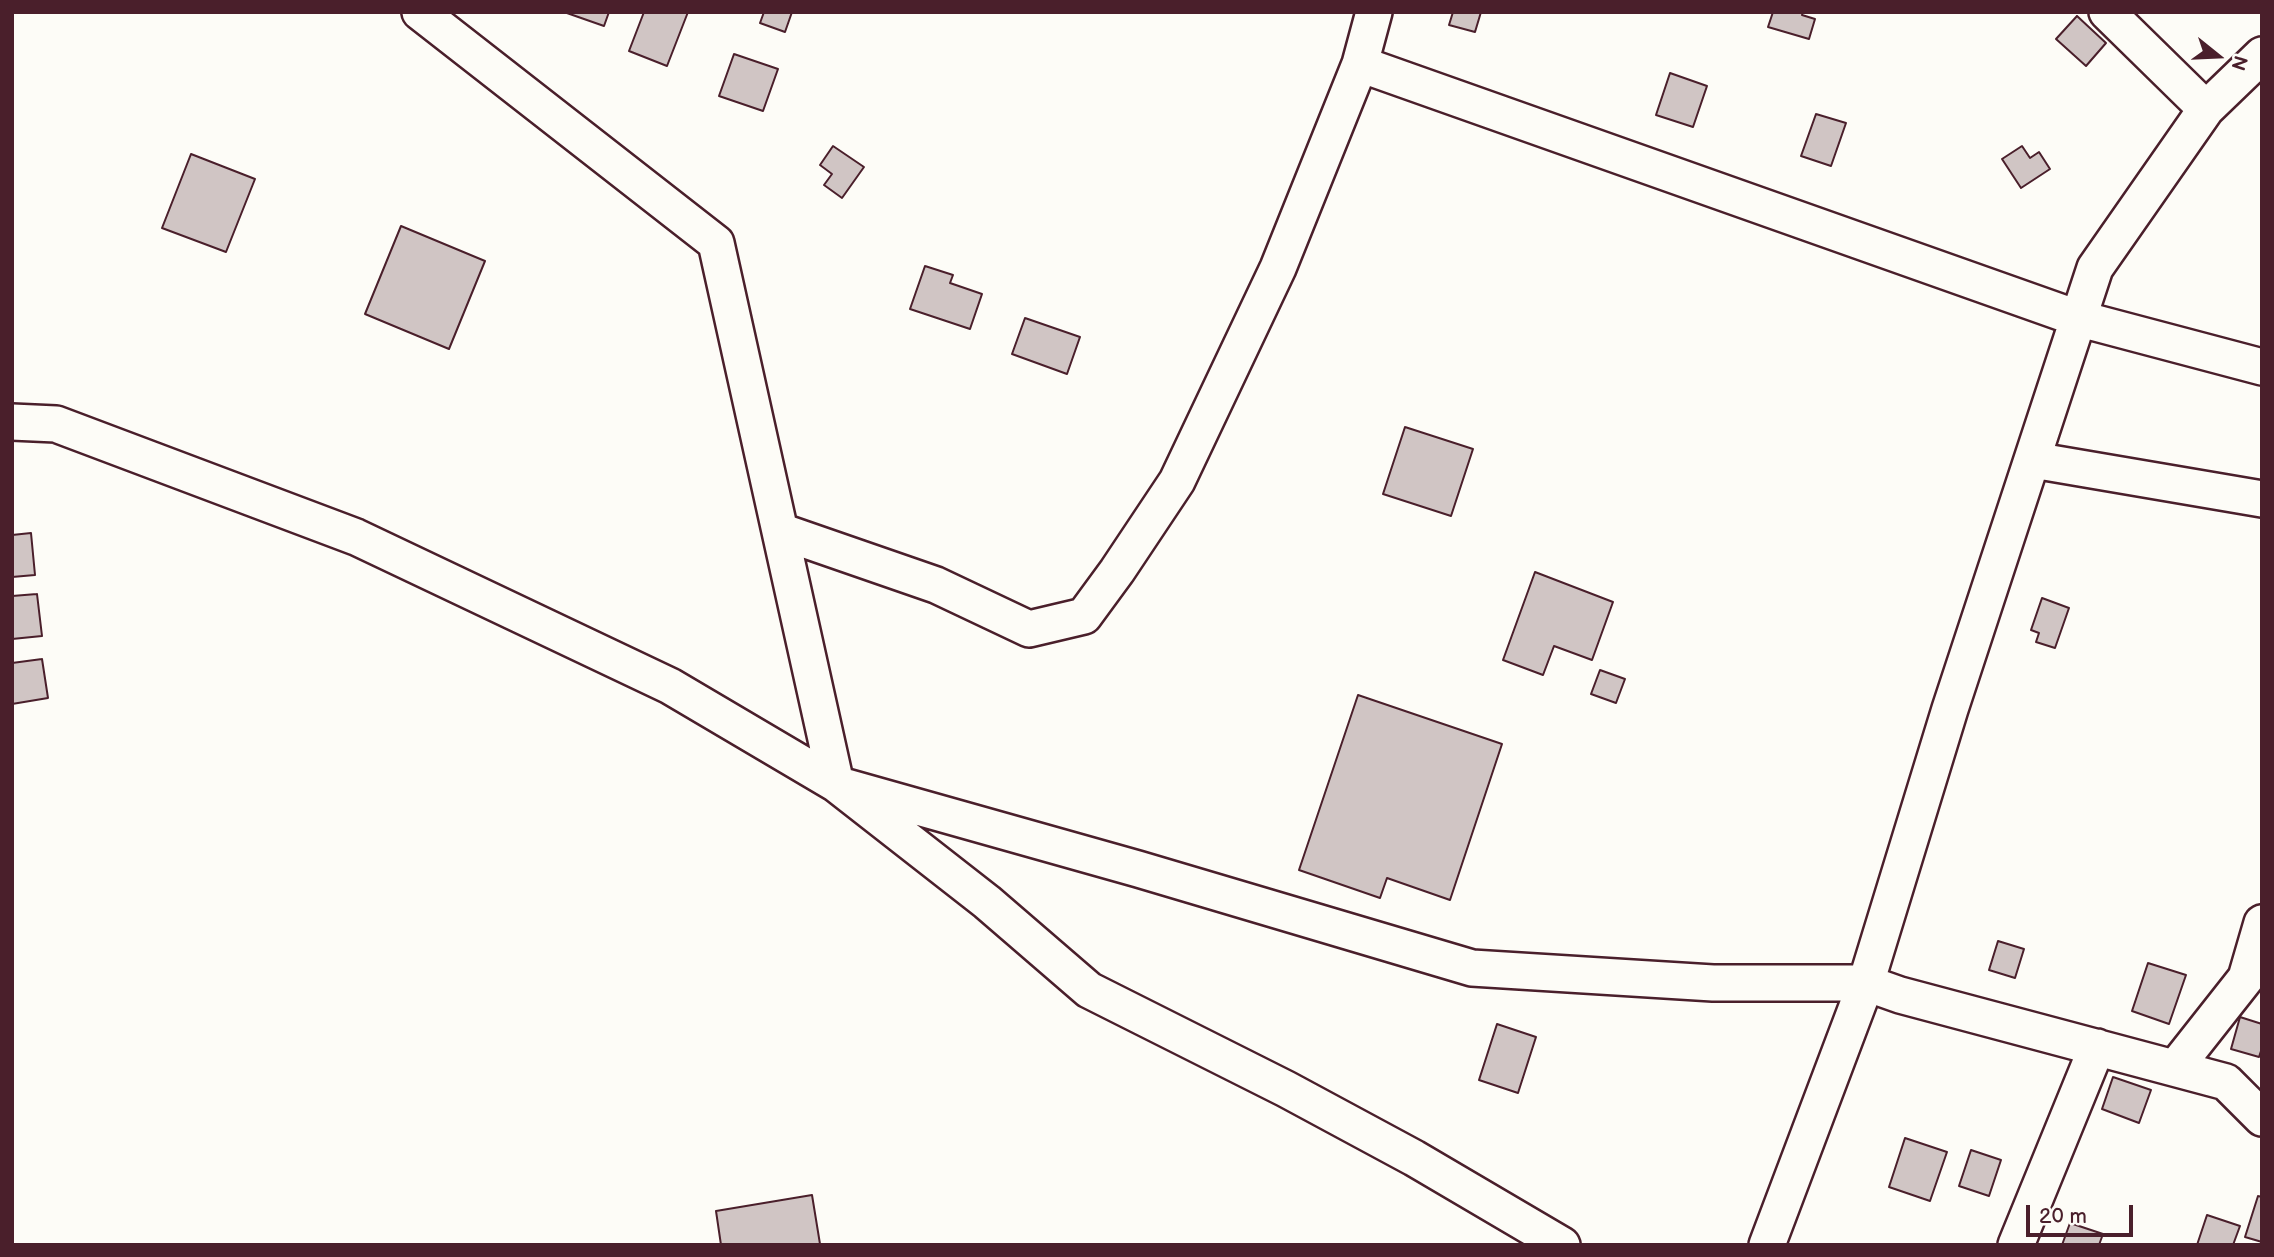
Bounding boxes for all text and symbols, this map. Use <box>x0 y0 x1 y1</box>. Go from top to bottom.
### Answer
north arrow <box>2183 21 2253 91</box>
text: N <box>2225 52 2252 73</box>
scale bar <box>2029 1190 2136 1234</box>
text: 20 m <box>2039 1204 2087 1229</box>

